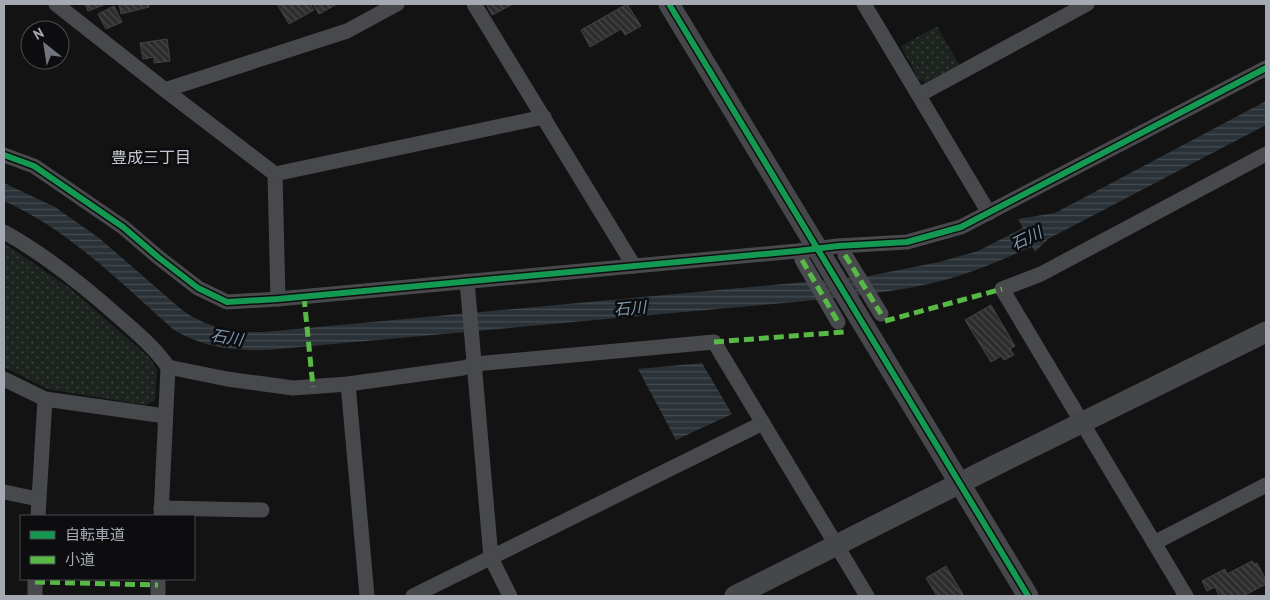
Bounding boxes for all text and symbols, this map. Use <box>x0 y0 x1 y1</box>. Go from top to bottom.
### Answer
north arrow <box>20 20 70 70</box>
text: N <box>30 24 47 44</box>
district label: 豊成三丁目 <box>111 147 191 167</box>
water label: 石川 <box>1007 221 1047 254</box>
water label: 石川 <box>613 296 649 319</box>
water label: 石川 <box>210 325 246 350</box>
legend <box>20 515 195 580</box>
text: 自転車道 <box>65 525 125 544</box>
text: 小道 <box>65 550 95 569</box>

